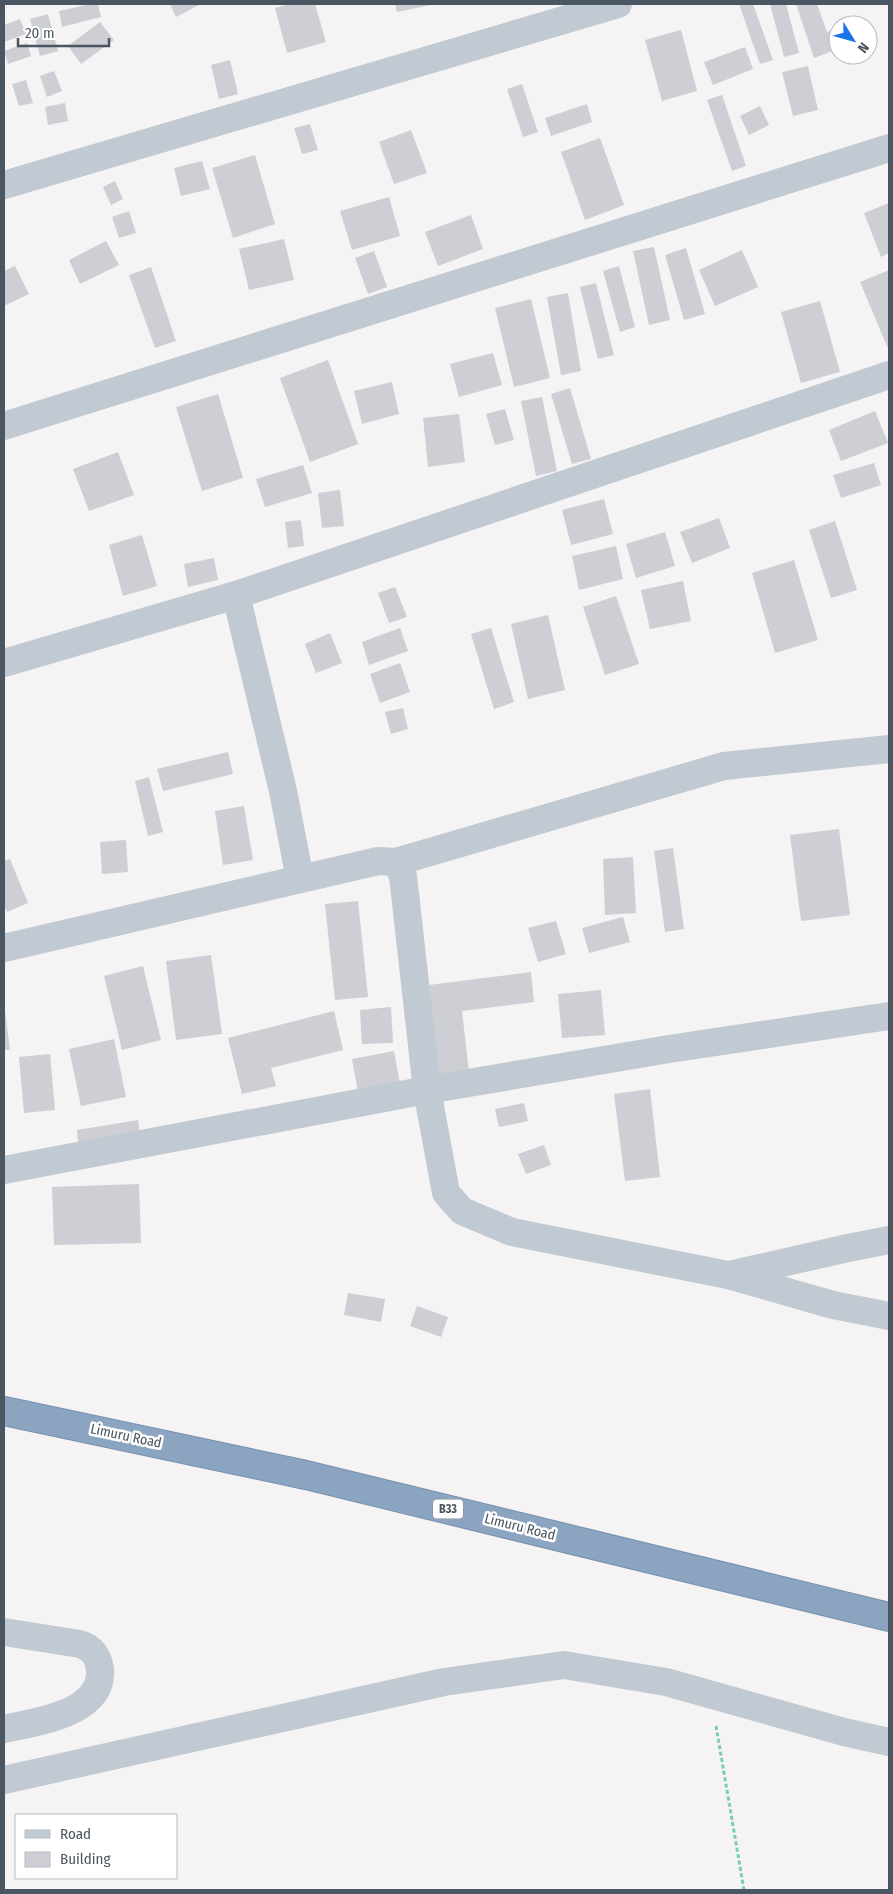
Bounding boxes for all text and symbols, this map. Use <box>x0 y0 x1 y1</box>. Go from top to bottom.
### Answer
scale bar <box>18 15 109 47</box>
north arrow <box>828 15 878 65</box>
text: 20 m <box>25 24 55 42</box>
text: N <box>854 39 872 56</box>
street label: Limuru Road <box>89 1420 163 1452</box>
road number: B33 <box>433 1500 463 1518</box>
street label: Limuru Road <box>483 1510 557 1544</box>
legend <box>15 1814 178 1879</box>
text: Road <box>60 1825 91 1843</box>
text: Building <box>60 1850 111 1868</box>

